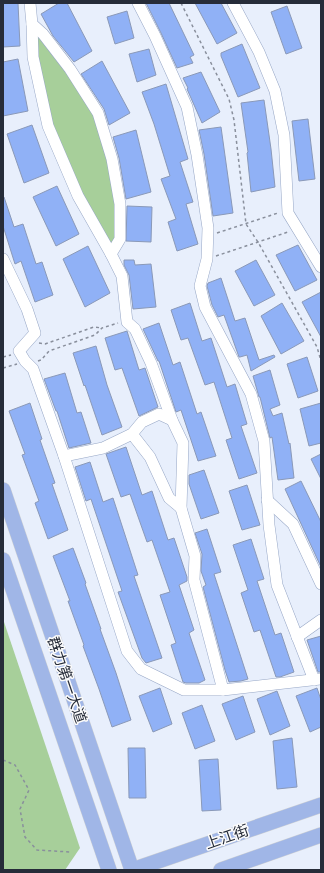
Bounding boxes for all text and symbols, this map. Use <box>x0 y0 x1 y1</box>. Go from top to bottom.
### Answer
street label: 群力第一大道 <box>44 634 91 725</box>
street label: 上江街 <box>202 820 251 853</box>

